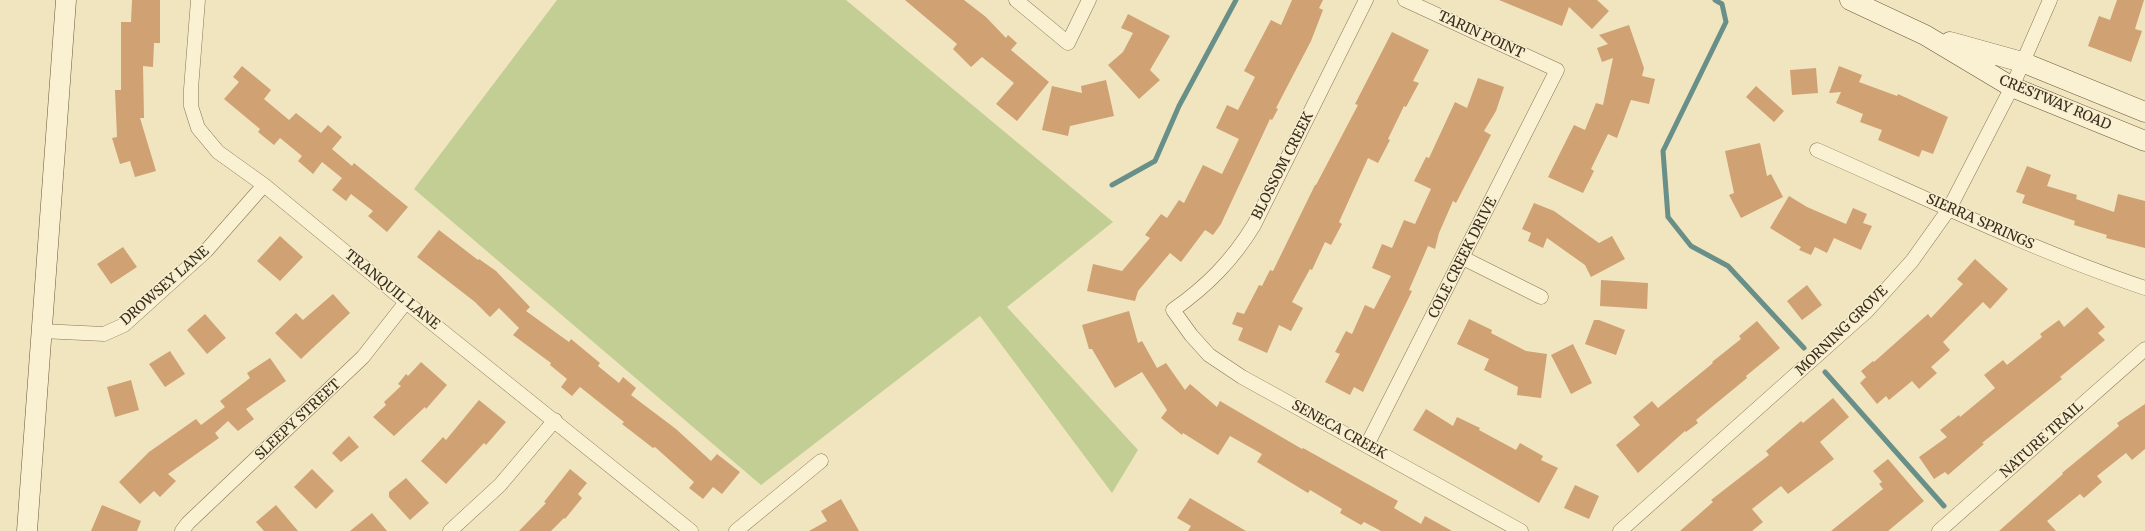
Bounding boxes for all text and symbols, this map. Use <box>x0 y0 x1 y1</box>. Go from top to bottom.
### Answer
street label: TARIN POINT <box>1435 8 1527 62</box>
street label: CRESTWAY ROAD <box>1996 72 2114 134</box>
street label: BLOSSOM CREEK <box>1249 110 1317 222</box>
street label: SIERRA SPRINGS <box>1923 191 2037 253</box>
street label: COLE CREEK DRIVE <box>1425 195 1501 321</box>
street label: DROWSEY LANE <box>117 243 213 329</box>
street label: TRANQUIL LANE <box>341 247 443 333</box>
street label: MORNING GROVE <box>1792 283 1892 379</box>
street label: SLEEPY STREET <box>252 376 344 464</box>
street label: SENECA CREEK <box>1289 397 1389 463</box>
street label: NATURE TRAIL <box>1997 398 2087 482</box>

